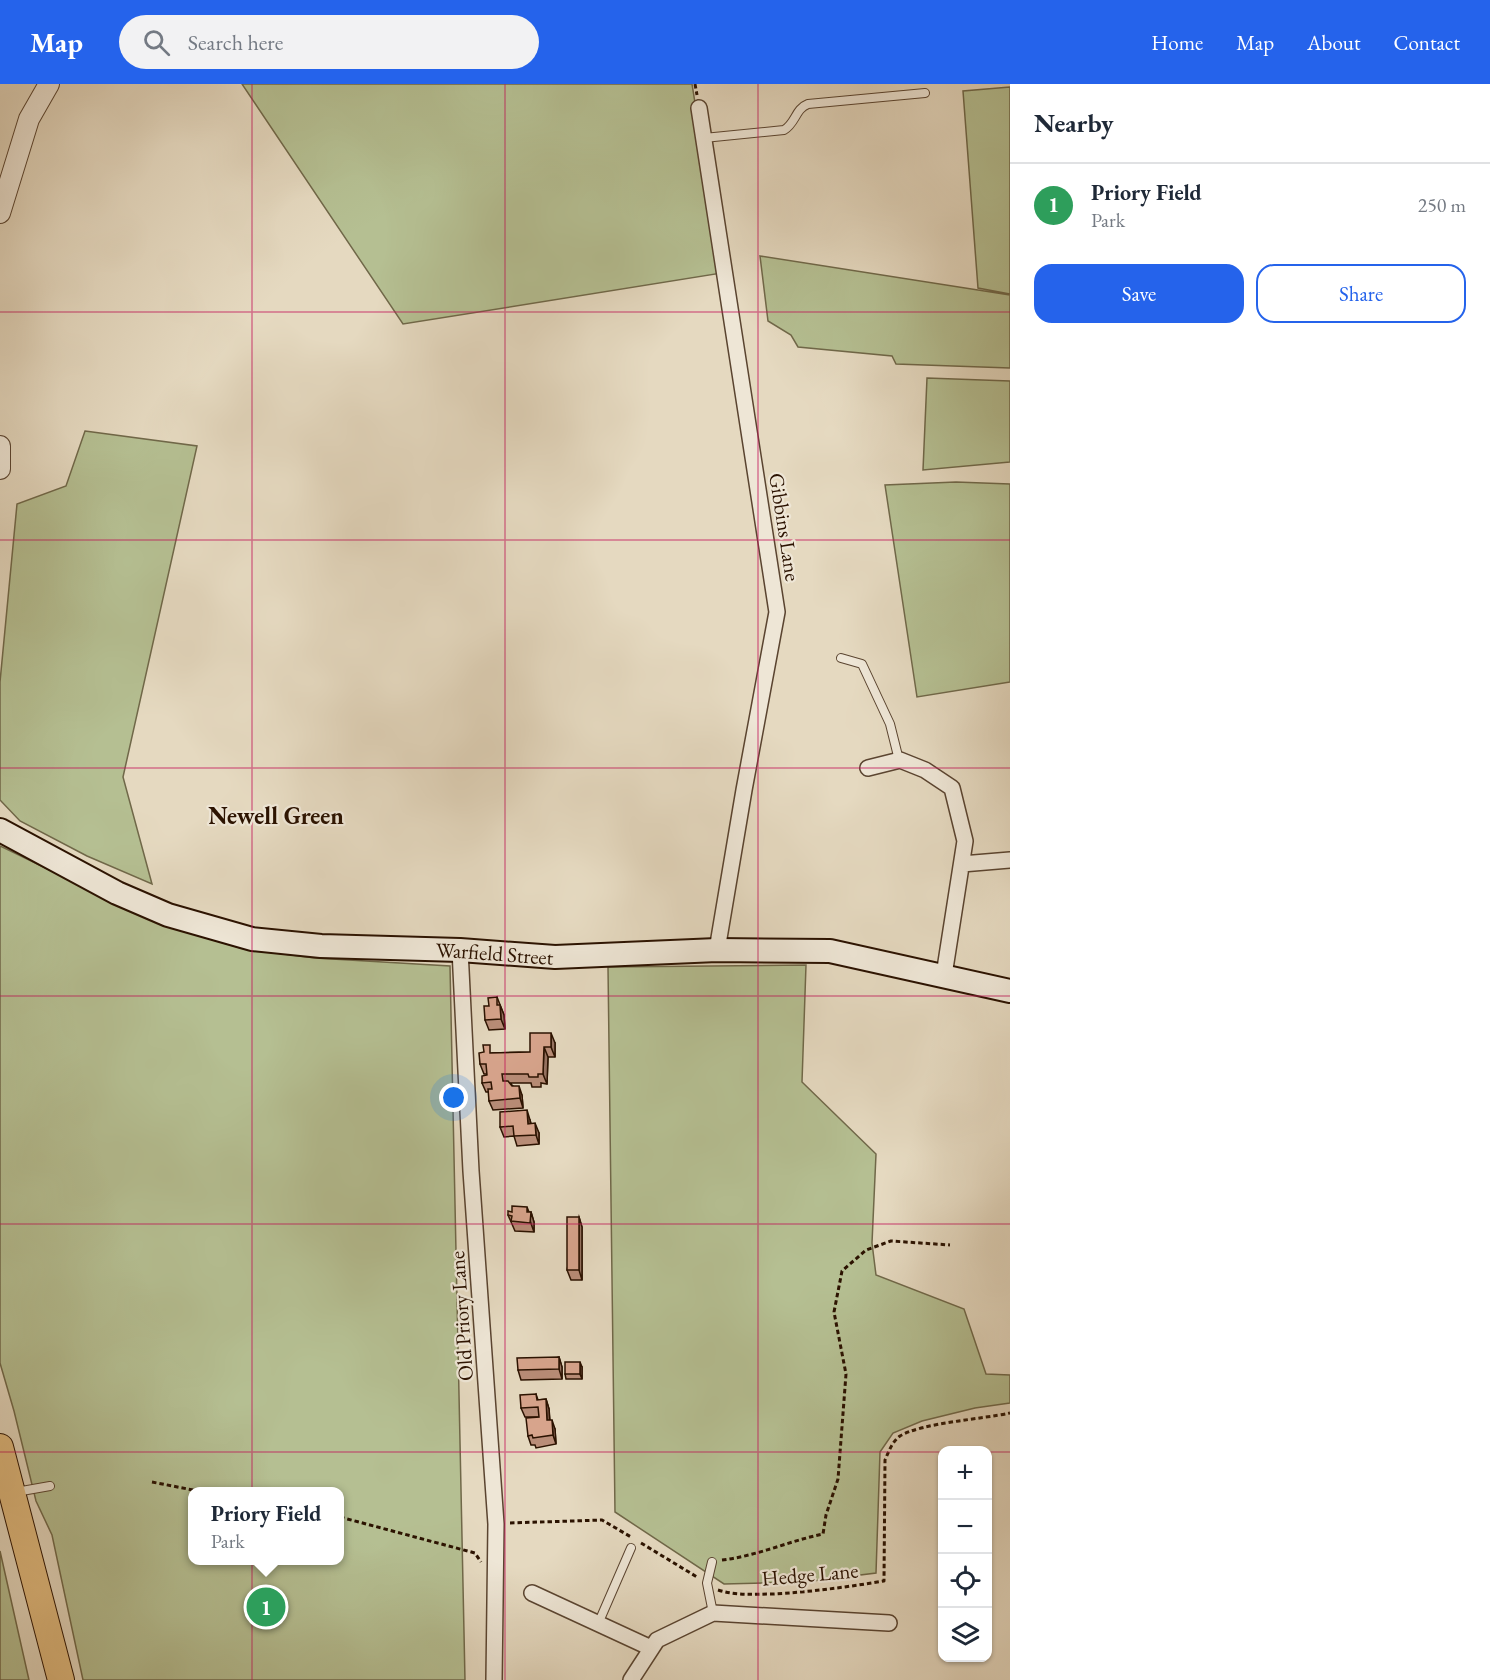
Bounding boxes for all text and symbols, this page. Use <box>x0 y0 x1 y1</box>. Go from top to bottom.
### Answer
search box <box>119 15 539 69</box>
text: Map <box>30 24 83 60</box>
icon: search <box>140 26 173 59</box>
text: Search here <box>188 28 283 57</box>
text: Home <box>1151 29 1203 56</box>
text: Map <box>1236 29 1274 56</box>
text: About <box>1307 29 1360 56</box>
text: Contact <box>1393 29 1460 56</box>
text: Nearby <box>1034 106 1114 140</box>
text: Priory Field <box>1091 178 1202 207</box>
text: 1 <box>1048 192 1059 218</box>
text: 250 m <box>1418 192 1466 218</box>
text: Park <box>1091 207 1125 233</box>
button: Save <box>1034 264 1244 323</box>
button: Share <box>1256 264 1466 323</box>
street label: Gibbins Lane <box>763 471 807 583</box>
district label: Newell Green <box>208 800 344 831</box>
street label: Warfield Street <box>436 936 555 970</box>
your location <box>439 1083 468 1112</box>
street label: Old Priory Lane <box>443 1250 479 1382</box>
map controls <box>938 1446 992 1662</box>
button: + <box>938 1446 992 1500</box>
popup <box>188 1487 344 1565</box>
text: Priory Field <box>211 1499 321 1528</box>
button: − <box>938 1500 992 1554</box>
text: Park <box>211 1528 245 1554</box>
button: locate <box>938 1554 992 1608</box>
street label: Hedge Lane <box>760 1556 860 1592</box>
pin: 1 <box>246 1584 286 1630</box>
button: layers <box>938 1608 992 1662</box>

